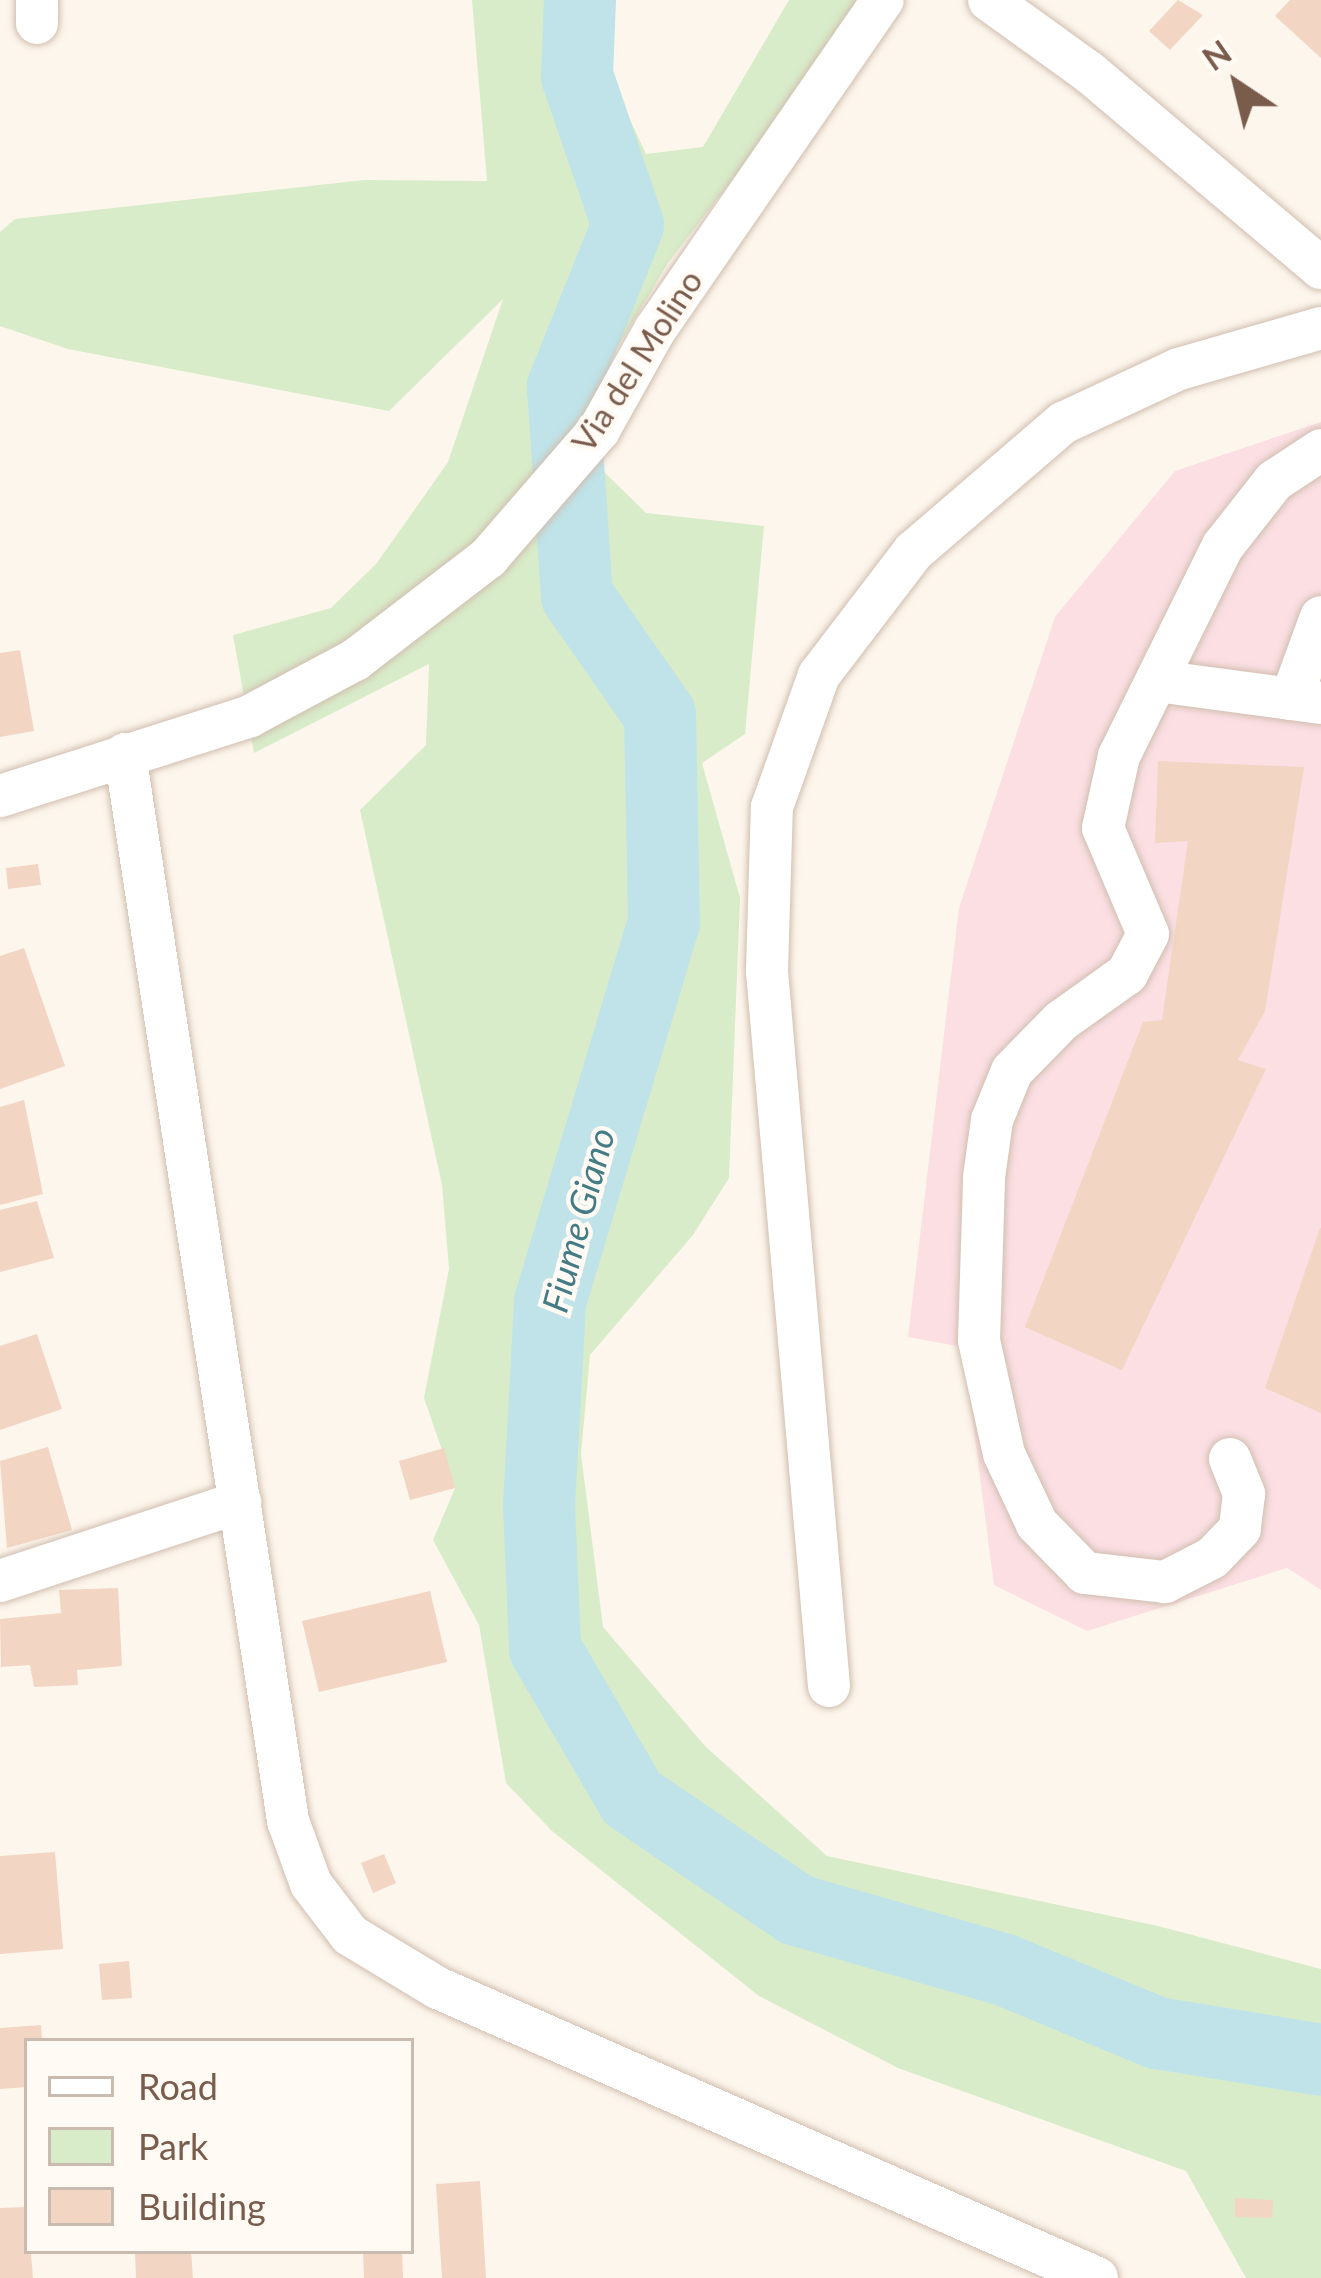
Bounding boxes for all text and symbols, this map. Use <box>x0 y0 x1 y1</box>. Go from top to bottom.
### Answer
north arrow <box>1177 24 1297 144</box>
text: N <box>1194 31 1238 78</box>
street label: Via del Molino <box>564 263 710 459</box>
water label: Fiume Giano <box>533 1123 623 1317</box>
legend <box>24 2038 414 2254</box>
text: Road <box>138 2064 218 2108</box>
text: Park <box>138 2124 208 2168</box>
text: Building <box>138 2184 266 2228</box>

